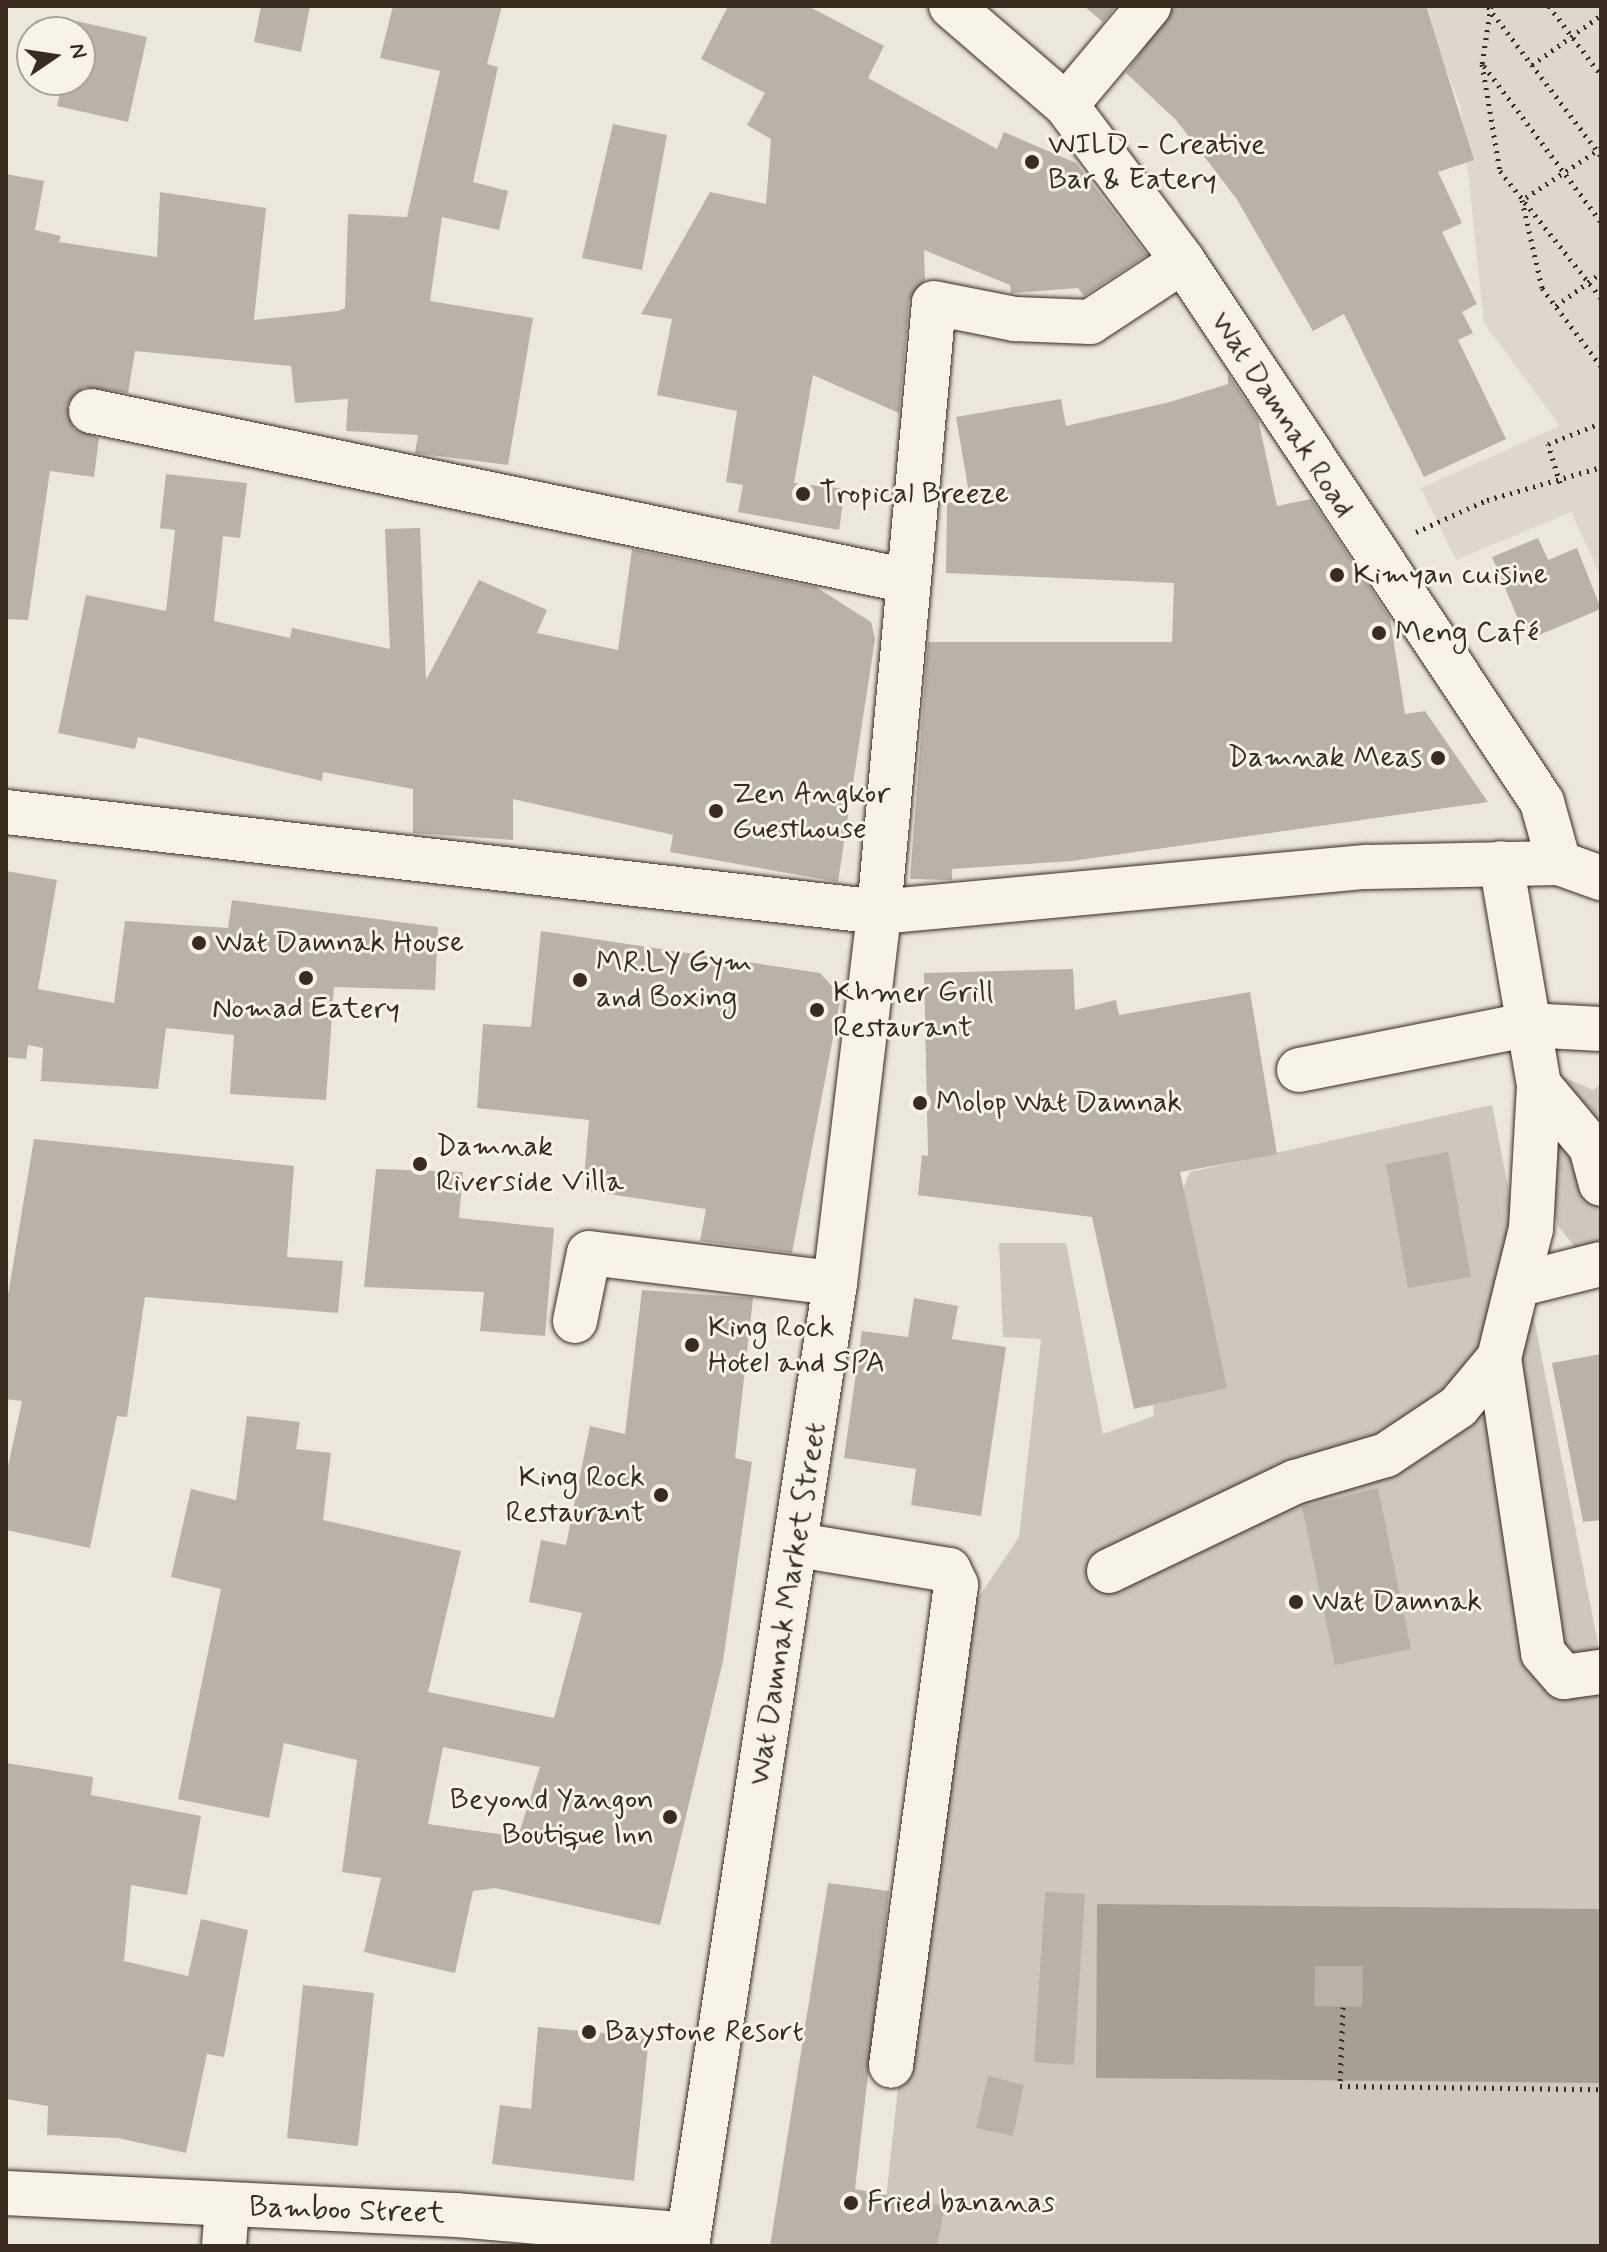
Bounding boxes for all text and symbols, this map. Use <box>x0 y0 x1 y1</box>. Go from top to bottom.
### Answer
north arrow <box>16 16 96 96</box>
text: N <box>62 41 93 61</box>
place label: WILD - Creative Bar & Eatery <box>1048 127 1266 198</box>
marker: WILD - Creative Bar & Eatery <box>1023 153 1041 171</box>
street label: Wat Damnak Road <box>1200 302 1364 528</box>
place label: Tropical Breeze <box>819 476 1009 512</box>
marker: Tropical Breeze <box>794 485 812 503</box>
place label: Kimyan cuisine <box>1353 557 1553 593</box>
marker: Kimyan cuisine <box>1328 566 1346 584</box>
place label: Meng Café <box>1395 615 1539 651</box>
marker: Meng Café <box>1370 624 1388 642</box>
place label: Damnak Meas <box>1228 740 1422 776</box>
marker: Damnak Meas <box>1429 749 1447 767</box>
place label: Zen Angkor Guesthouse <box>732 776 881 846</box>
marker: Zen Angkor Guesthouse <box>707 802 725 820</box>
place label: Wat Damnak House <box>215 925 472 961</box>
marker: Wat Damnak House <box>190 934 208 952</box>
place label: MR.LY Gym and Boxing <box>596 945 756 1016</box>
marker: Nomad Eatery <box>297 969 315 987</box>
marker: MR.LY Gym and Boxing <box>571 971 589 989</box>
place label: Khmer Grill Restaurant <box>833 975 990 1046</box>
place label: Nomad Eatery <box>212 991 400 1027</box>
marker: Khmer Grill Restaurant <box>808 1001 826 1019</box>
place label: Molop Wat Damnak <box>936 1085 1193 1121</box>
marker: Molop Wat Damnak <box>911 1094 929 1112</box>
place label: Damnak Riverside Villa <box>436 1129 616 1200</box>
marker: Damnak Riverside Villa <box>411 1155 429 1173</box>
place label: King Rock Hotel and SPA <box>708 1310 882 1380</box>
marker: King Rock Hotel and SPA <box>683 1336 701 1354</box>
street label: Wat Damnak Market Street <box>740 1413 836 1795</box>
place label: King Rock Restaurant <box>506 1460 645 1530</box>
marker: King Rock Restaurant <box>652 1486 670 1504</box>
place label: Wat Damnak <box>1312 1584 1490 1620</box>
marker: Wat Damnak <box>1287 1593 1305 1611</box>
place label: Beyond Yangon Boutique Inn <box>454 1782 654 1852</box>
marker: Beyond Yangon Boutique Inn <box>661 1808 679 1826</box>
place label: Baystone Resort <box>605 2014 814 2050</box>
marker: Baystone Resort <box>580 2023 598 2041</box>
place label: Fried bananas <box>867 2185 1054 2221</box>
street label: Bamboo Street <box>248 2190 446 2232</box>
marker: Fried bananas <box>842 2194 860 2212</box>

